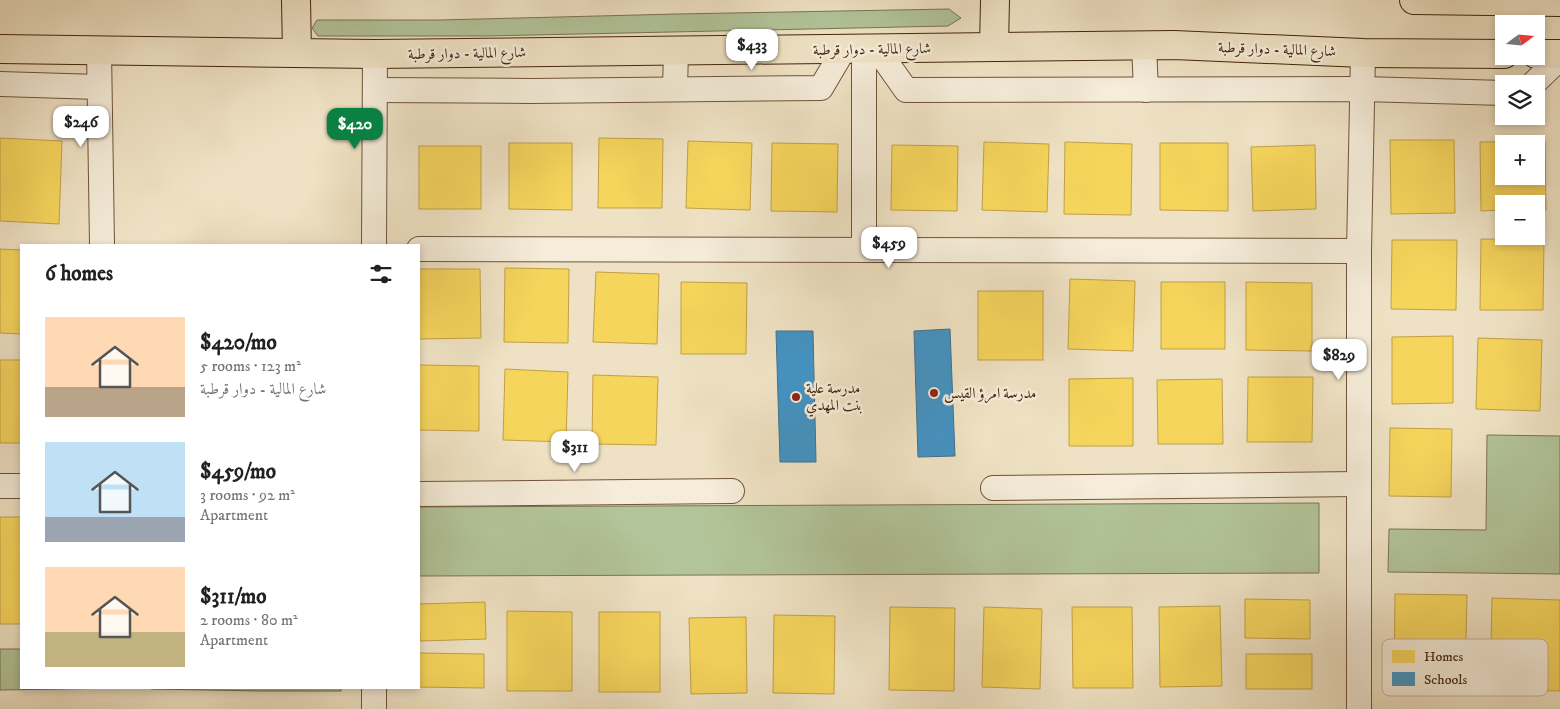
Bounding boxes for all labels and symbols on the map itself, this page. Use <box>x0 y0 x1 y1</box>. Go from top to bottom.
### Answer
north arrow <box>1495 15 1545 65</box>
pin: $433 <box>722 28 782 71</box>
street label: شارع المالية - دوار قرطبة <box>1217 38 1336 64</box>
street label: شارع المالية - دوار قرطبة <box>813 39 931 63</box>
street label: شارع المالية - دوار قرطبة <box>408 43 526 67</box>
pin: $246 <box>51 106 111 148</box>
pin: $420 <box>325 108 385 150</box>
pin: $459 <box>859 226 919 269</box>
pin: $829 <box>1309 338 1369 381</box>
place label: مدرسة علية بنت المهدي <box>806 379 863 417</box>
place label: مدرسة امرؤ القيس <box>944 384 1036 404</box>
marker: مدرسة امرؤ القيس <box>928 387 940 399</box>
marker: مدرسة علية بنت المهدي <box>790 391 802 403</box>
pin: $311 <box>545 430 605 473</box>
legend <box>1382 639 1548 696</box>
text: Homes <box>1424 648 1464 666</box>
text: Schools <box>1424 671 1467 689</box>

